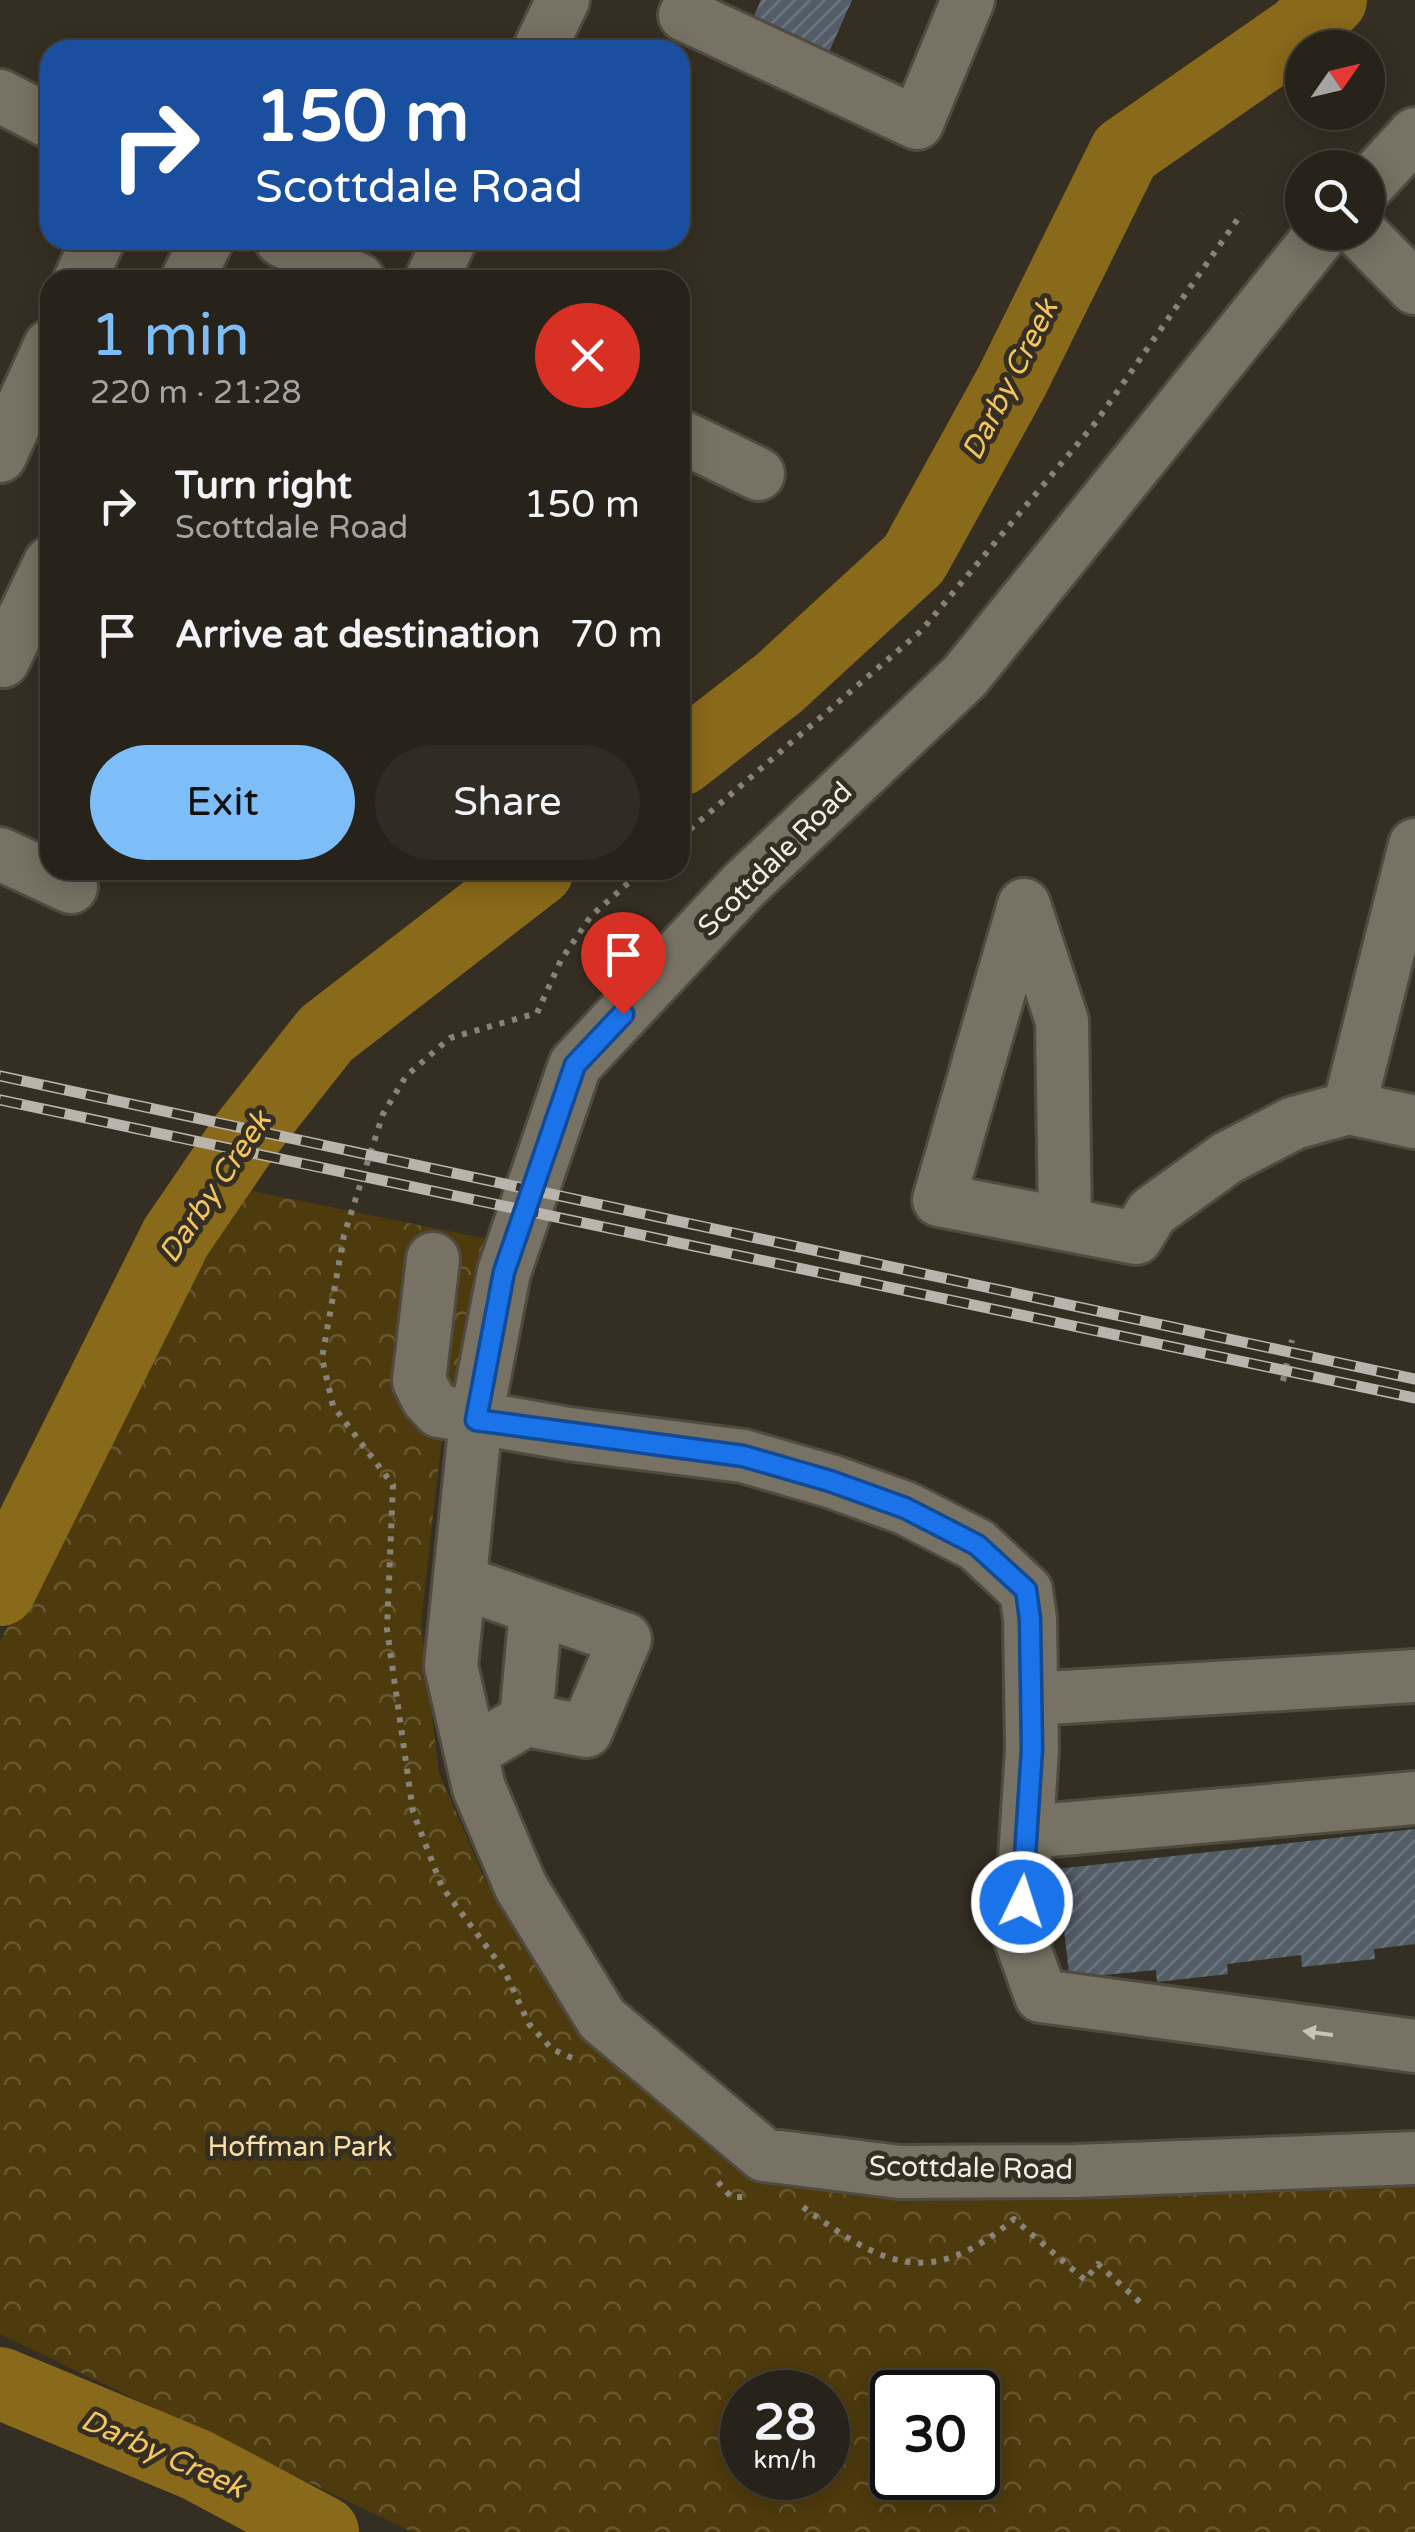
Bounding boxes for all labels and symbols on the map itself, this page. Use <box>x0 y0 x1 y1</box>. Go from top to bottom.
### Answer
north arrow <box>1285 30 1385 130</box>
water label: Darby Creek <box>954 291 1067 466</box>
street label: Scottdale Road <box>691 775 859 943</box>
pin <box>581 912 666 1015</box>
water label: Darby Creek <box>151 1102 281 1270</box>
position arrow <box>970 1850 1074 1954</box>
one-way arrow <box>1302 2025 1334 2041</box>
park label: Hoffman Park <box>208 2130 392 2164</box>
street label: Scottdale Road <box>869 2149 1073 2187</box>
speed limit sign: 30 <box>870 2370 1000 2500</box>
water label: Darby Creek <box>75 2401 253 2508</box>

